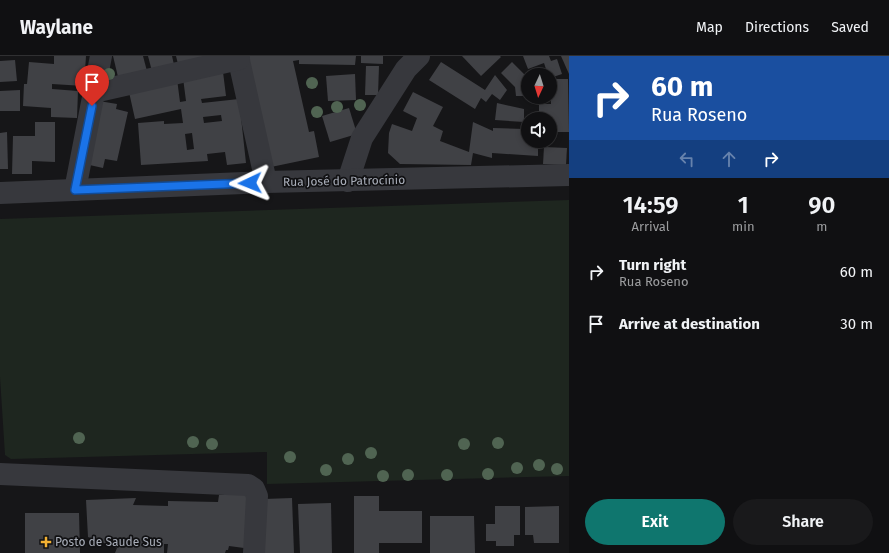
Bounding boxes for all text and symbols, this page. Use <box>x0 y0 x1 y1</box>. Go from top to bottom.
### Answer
text: Waylane <box>20 16 93 39</box>
text: Map <box>696 19 723 36</box>
text: Directions <box>745 19 809 36</box>
text: Saved <box>831 19 869 36</box>
pin <box>75 65 109 106</box>
north arrow <box>521 68 557 104</box>
map controls <box>521 68 557 148</box>
text: 60 m <box>651 70 713 103</box>
icon: arrive <box>81 71 103 93</box>
icon: right <box>585 72 637 124</box>
text: Rua Roseno <box>651 104 747 126</box>
button: sound <box>521 112 557 148</box>
icon: left <box>676 148 698 170</box>
icon: ahead <box>718 148 740 170</box>
icon: right <box>760 148 782 170</box>
position arrow <box>229 162 271 204</box>
street label: Rua José do Patrocínio <box>283 173 405 189</box>
text: 14:59 <box>623 191 678 219</box>
text: 1 <box>738 191 749 219</box>
text: 90 <box>808 191 835 219</box>
text: Arrival <box>632 219 670 234</box>
text: min <box>732 219 755 234</box>
text: m <box>816 219 827 234</box>
text: Turn right <box>619 256 686 274</box>
icon: right <box>585 261 607 283</box>
text: 60 m <box>840 263 873 281</box>
text: Rua Roseno <box>619 274 689 289</box>
icon: arrive <box>585 313 607 335</box>
text: Arrive at destination <box>619 315 760 333</box>
text: 30 m <box>840 315 873 333</box>
button: Exit <box>585 499 725 545</box>
button: Share <box>733 499 873 545</box>
place label: Posto de Saude Sus <box>55 535 162 549</box>
marker: Posto de Saude Sus <box>40 536 52 548</box>

